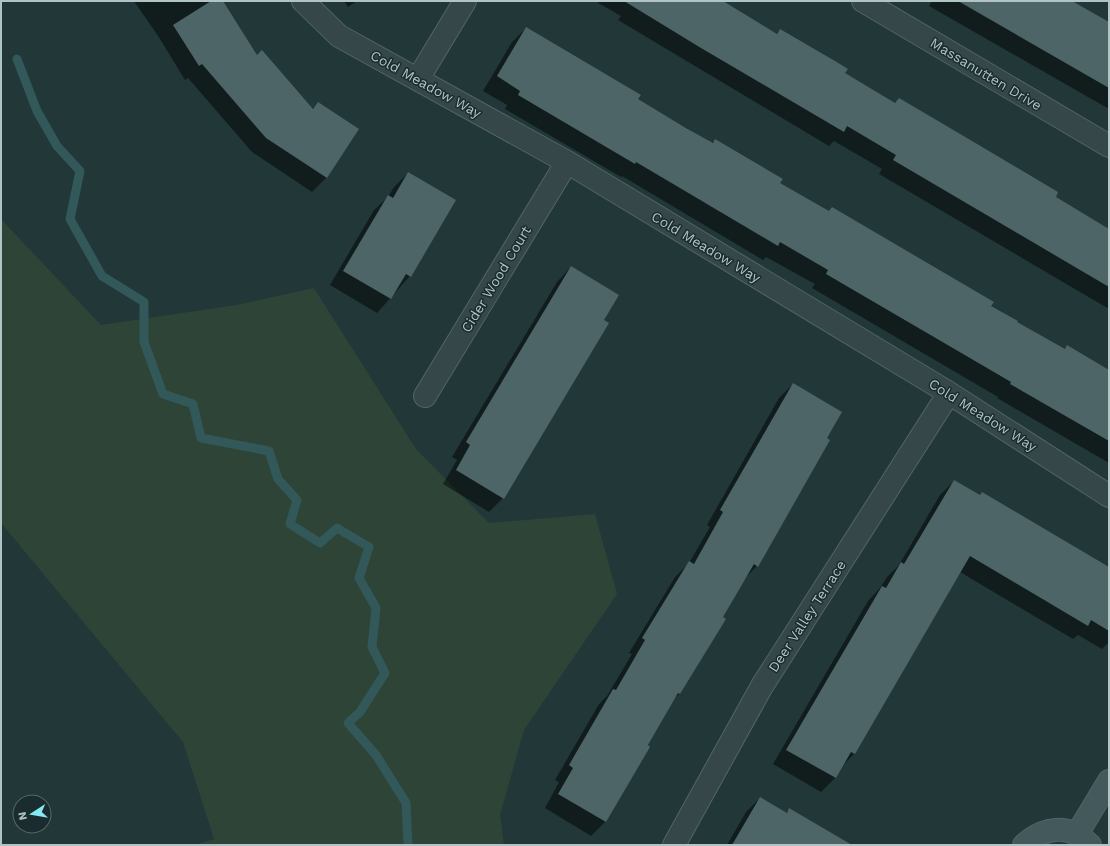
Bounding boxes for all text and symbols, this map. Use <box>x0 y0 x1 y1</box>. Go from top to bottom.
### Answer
street label: Massanutten Drive <box>927 34 1045 114</box>
street label: Cold Meadow Way <box>368 47 485 121</box>
street label: Cold Meadow Way <box>649 208 764 286</box>
street label: Cider Wood Court <box>458 223 534 335</box>
street label: Cold Meadow Way <box>926 375 1041 455</box>
street label: Deer Valley Terrace <box>765 557 849 675</box>
north arrow <box>12 794 52 834</box>
text: N <box>16 811 30 821</box>

